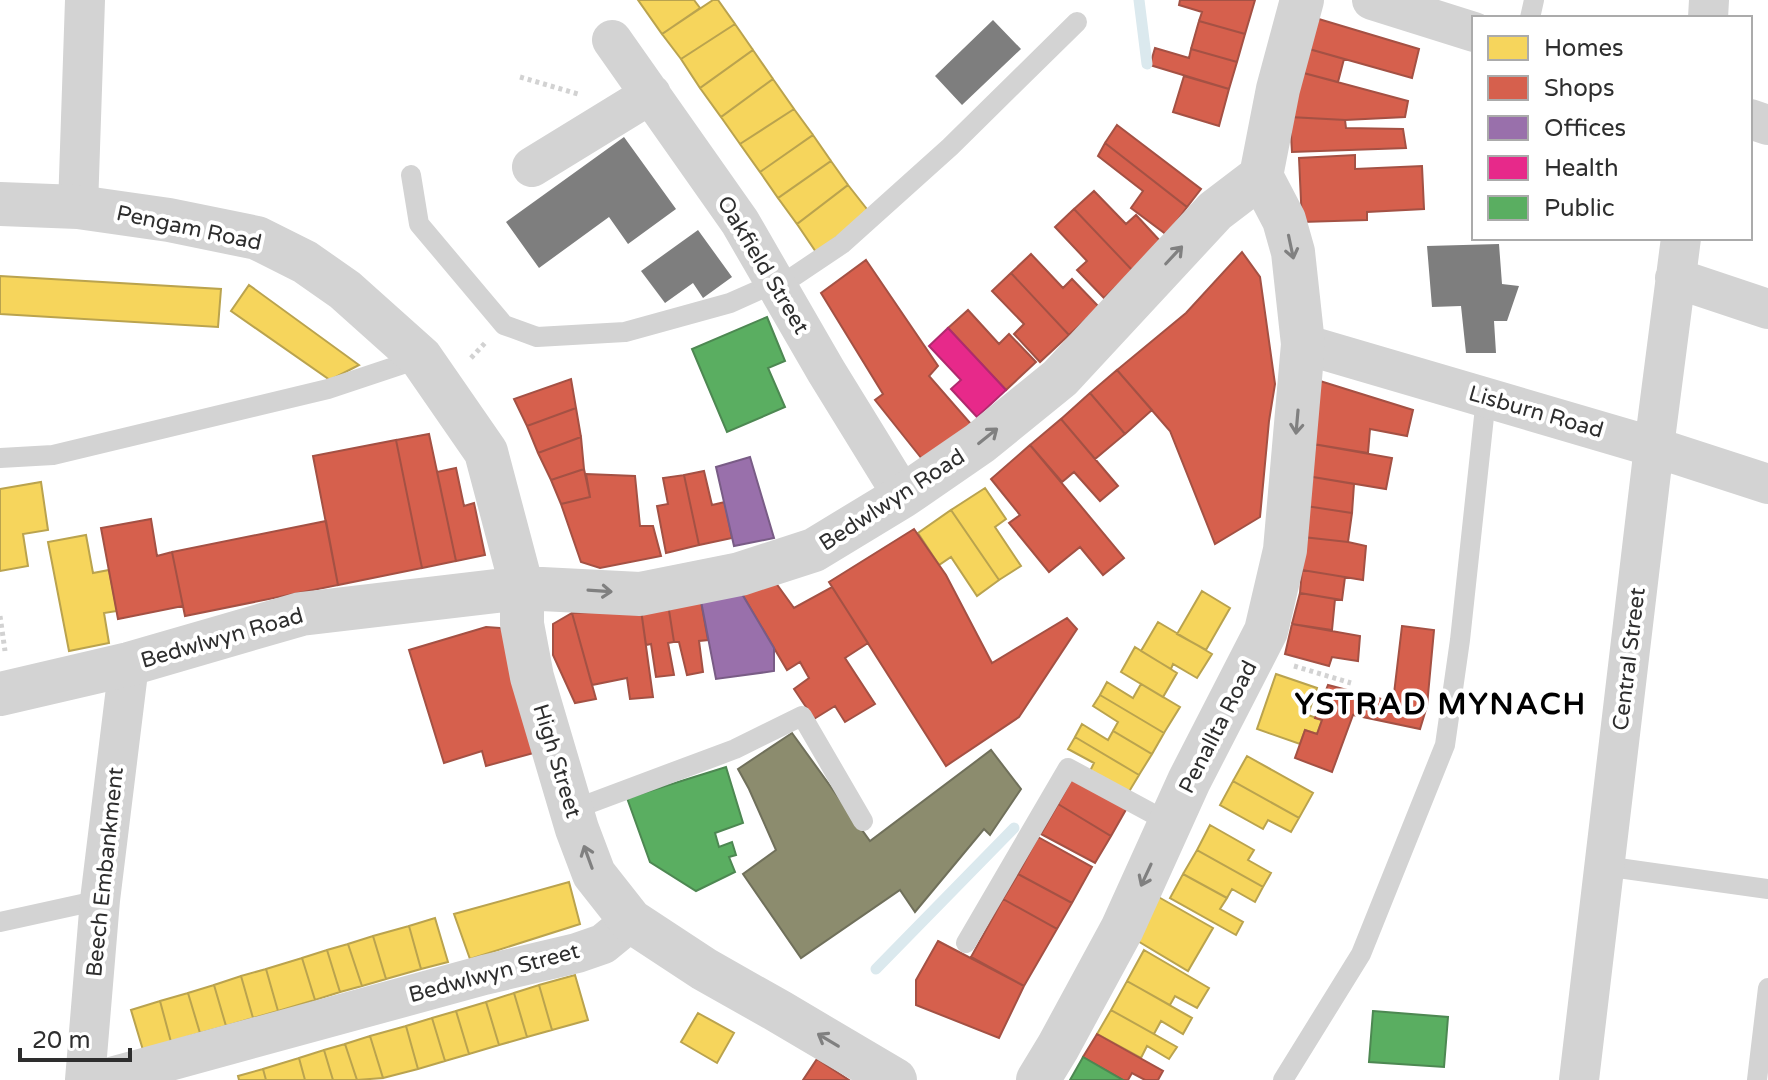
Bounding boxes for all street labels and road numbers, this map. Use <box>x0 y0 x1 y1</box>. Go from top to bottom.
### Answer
street label: Oakfield Street <box>712 191 814 339</box>
street label: Pengam Road <box>114 200 264 256</box>
street label: Lisburn Road <box>1466 380 1606 444</box>
street label: Bedwlwyn Road <box>814 443 970 557</box>
street label: Central Street <box>1607 586 1651 732</box>
street label: Bedwlwyn Road <box>138 602 306 674</box>
street label: Penallta Road <box>1173 656 1263 798</box>
street label: High Street <box>527 701 587 821</box>
street label: Beech Embankment <box>81 766 129 978</box>
street label: Bedwlwyn Street <box>406 938 582 1008</box>

